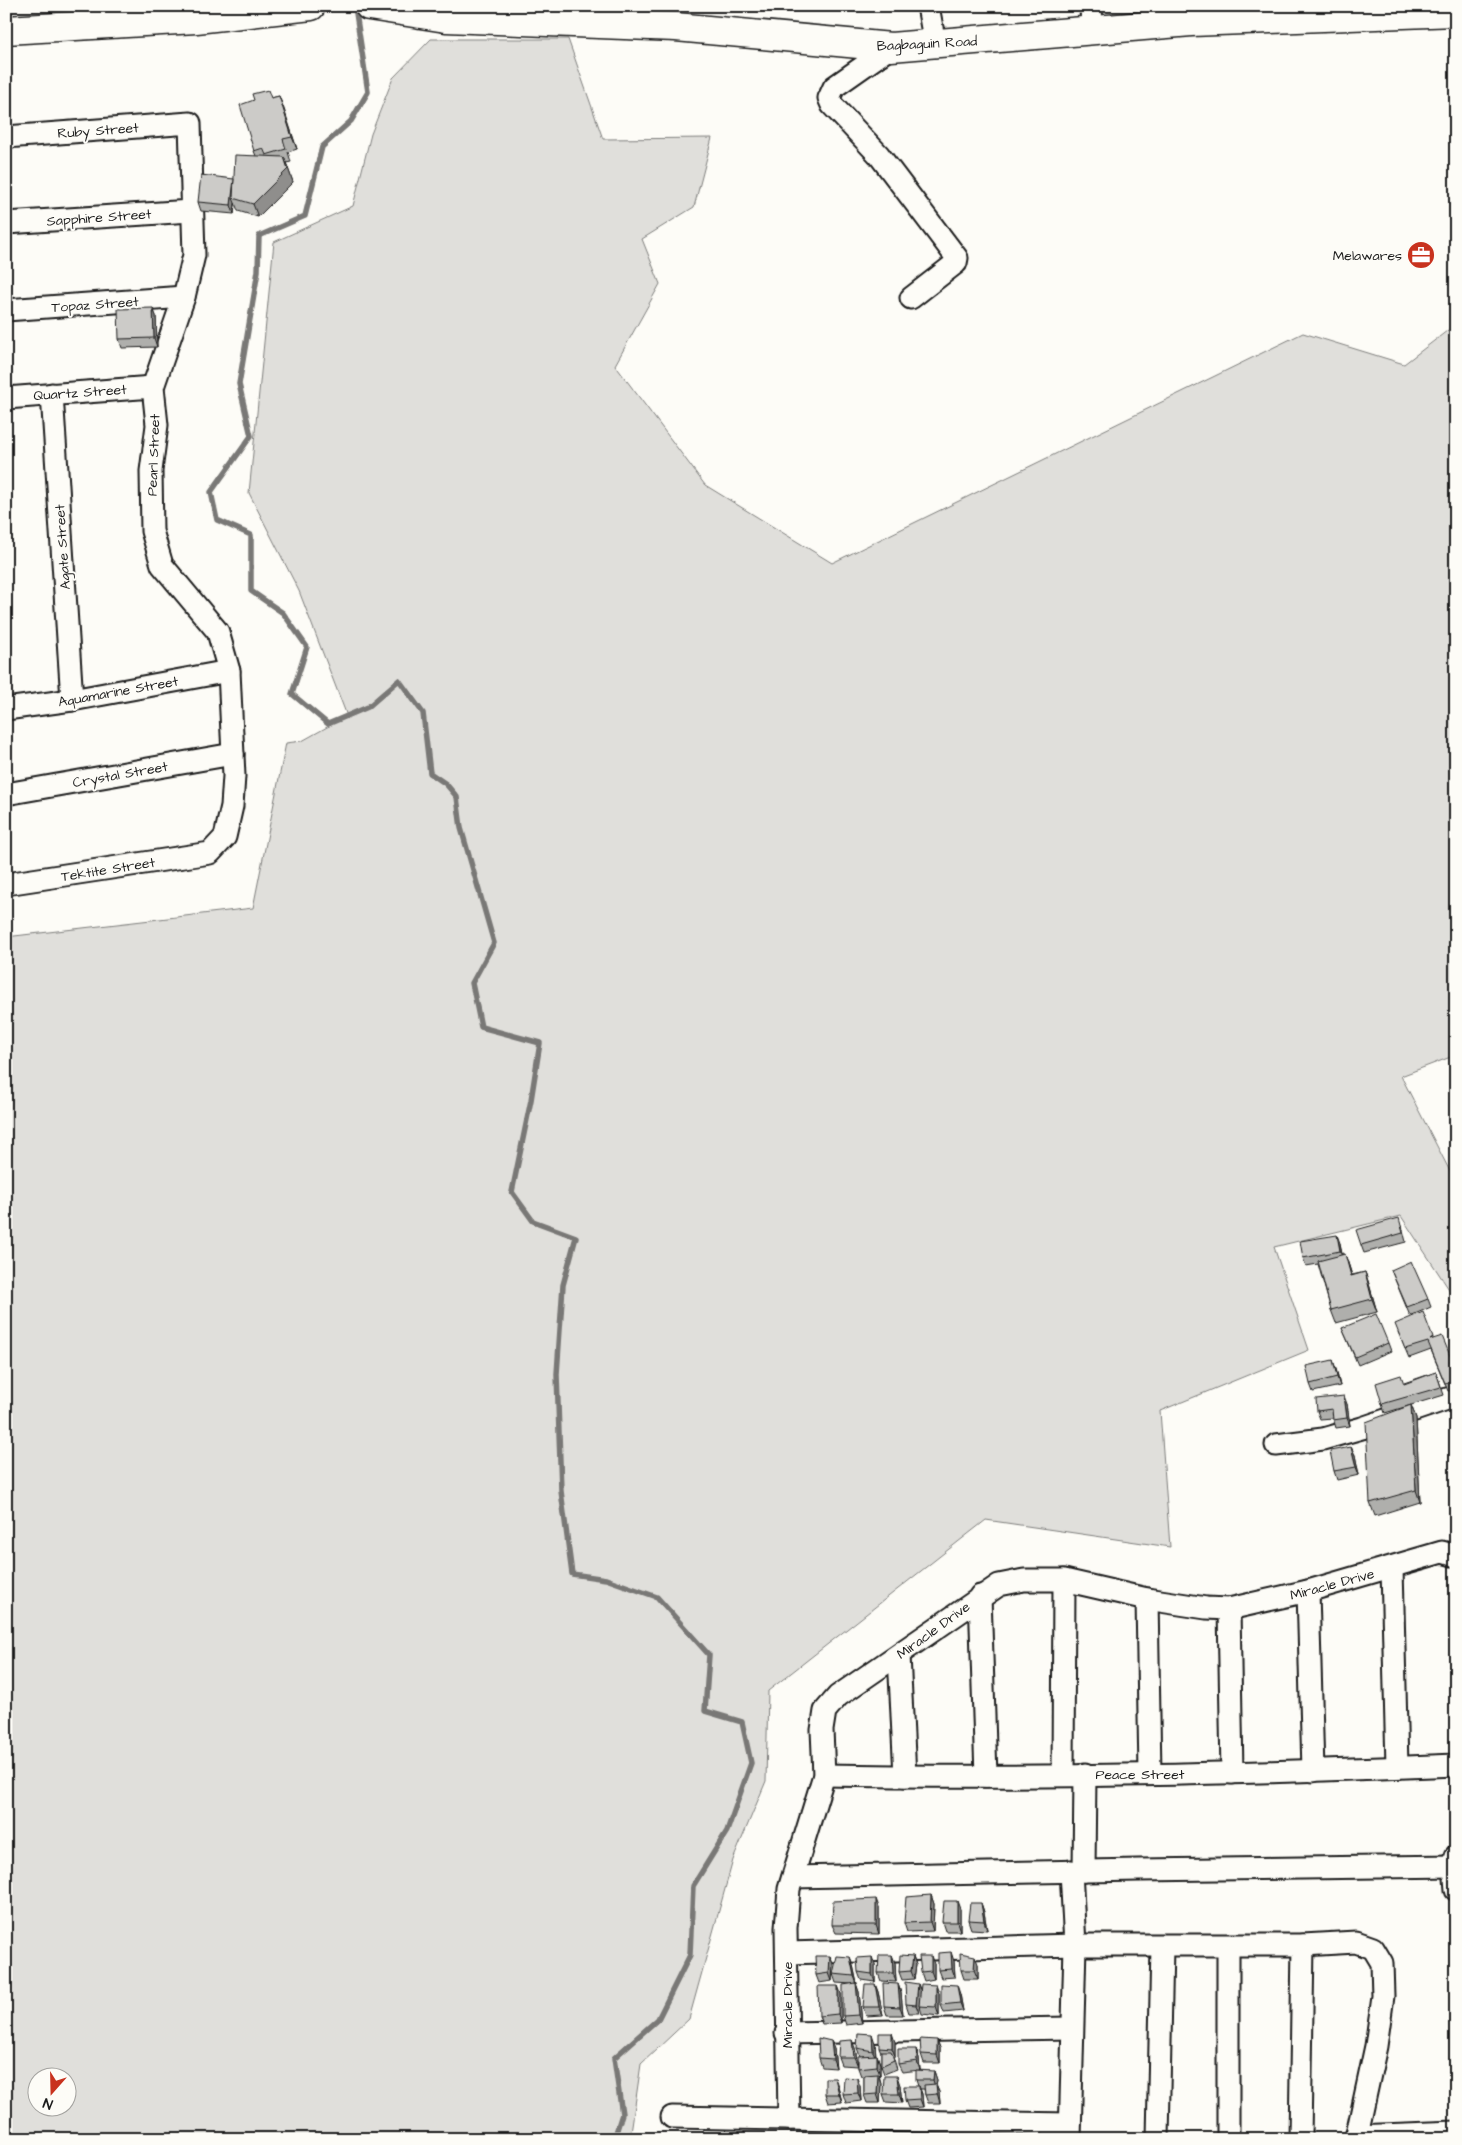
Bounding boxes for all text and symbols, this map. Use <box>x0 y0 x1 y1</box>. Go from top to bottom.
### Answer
street label: Bagbaguin Road <box>876 31 978 57</box>
street label: Ruby Street <box>57 118 140 144</box>
street label: Sapphire Street <box>46 204 152 232</box>
office icon: Melawares <box>1406 240 1436 270</box>
place label: Melawares <box>1333 246 1402 266</box>
street label: Topaz Street <box>51 292 140 318</box>
street label: Quartz Street <box>33 380 128 406</box>
street label: Pearl Street <box>143 413 165 497</box>
street label: Agate Street <box>50 503 76 590</box>
street label: Aquamarine Street <box>57 672 180 712</box>
street label: Crystal Street <box>71 757 170 793</box>
street label: Tektite Street <box>60 853 157 887</box>
street label: Miracle Drive <box>1288 1564 1377 1606</box>
street label: Miracle Drive <box>893 1597 975 1664</box>
street label: Peace Street <box>1096 1765 1185 1785</box>
street label: Miracle Drive <box>778 1961 798 2048</box>
north arrow <box>28 2068 78 2118</box>
text: N <box>40 2092 55 2114</box>

